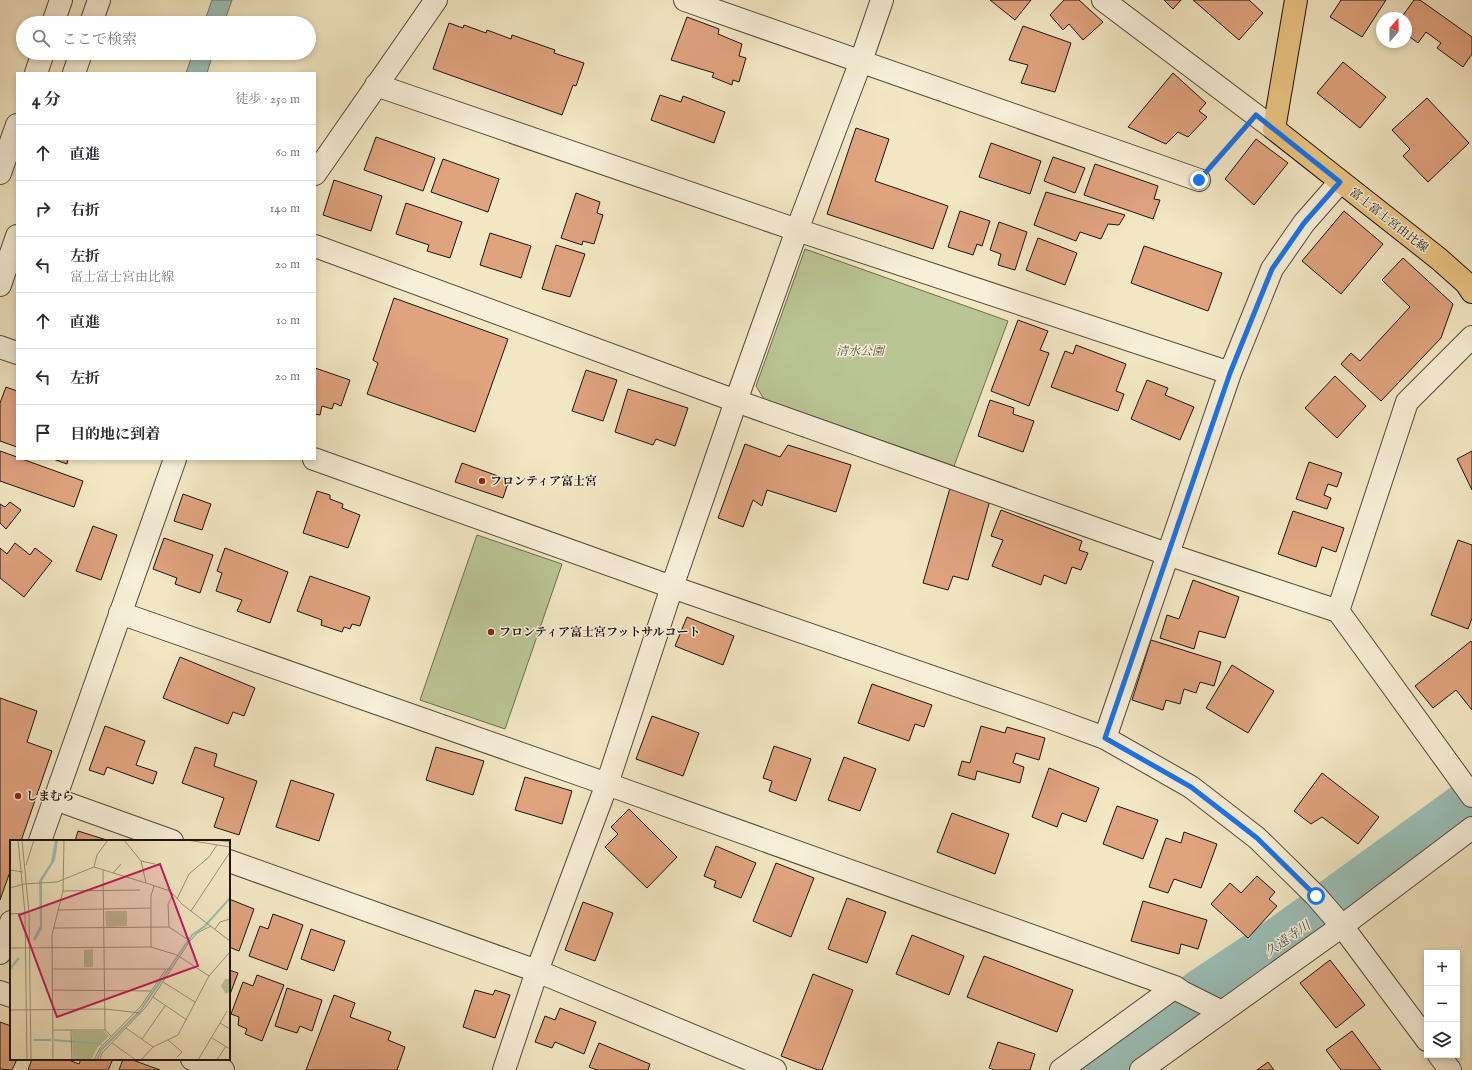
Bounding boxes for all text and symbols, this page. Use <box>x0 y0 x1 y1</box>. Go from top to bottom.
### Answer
north arrow <box>1376 12 1412 48</box>
search box <box>16 16 316 60</box>
icon: search <box>30 27 52 49</box>
text: ここで検索 <box>62 30 137 49</box>
text: 4 分 <box>32 90 61 111</box>
text: 徒歩 · 250 m <box>235 91 300 108</box>
icon: ahead <box>32 142 54 164</box>
text: 60 m <box>275 144 300 161</box>
text: 直進 <box>70 145 100 164</box>
route end <box>1190 171 1208 189</box>
street label: 富士富士宮由比線 <box>1346 185 1431 256</box>
icon: right <box>32 198 54 220</box>
text: 140 m <box>270 200 300 217</box>
text: 右折 <box>70 201 100 220</box>
text: 左折 <box>70 247 100 266</box>
icon: left <box>32 254 54 276</box>
text: 20 m <box>275 256 300 273</box>
text: 富士富士宮由比線 <box>70 269 174 286</box>
icon: ahead <box>32 310 54 332</box>
text: 10 m <box>276 312 300 329</box>
text: 直進 <box>70 313 100 332</box>
park label: 清水公園 <box>836 344 886 359</box>
icon: left <box>32 366 54 388</box>
text: 20 m <box>275 368 300 385</box>
text: 左折 <box>70 369 100 388</box>
icon: arrive <box>32 422 54 444</box>
text: 目的地に到着 <box>70 425 160 444</box>
place label: フロンティア富士宮 <box>490 474 597 489</box>
marker: フロンティア富士宮 <box>477 476 487 486</box>
place label: フロンティア富士宮フットサルコート <box>499 625 701 640</box>
marker: フロンティア富士宮フットサルコート <box>486 627 496 637</box>
place label: しまむら <box>26 789 74 804</box>
marker: しまむら <box>13 791 23 801</box>
inset map <box>10 840 230 1060</box>
route start <box>1307 887 1325 905</box>
water label: 久遠寺川 <box>1262 916 1316 961</box>
map controls <box>1424 950 1460 1058</box>
button: + <box>1424 950 1460 986</box>
button: − <box>1424 986 1460 1022</box>
button: layers <box>1424 1022 1460 1058</box>

